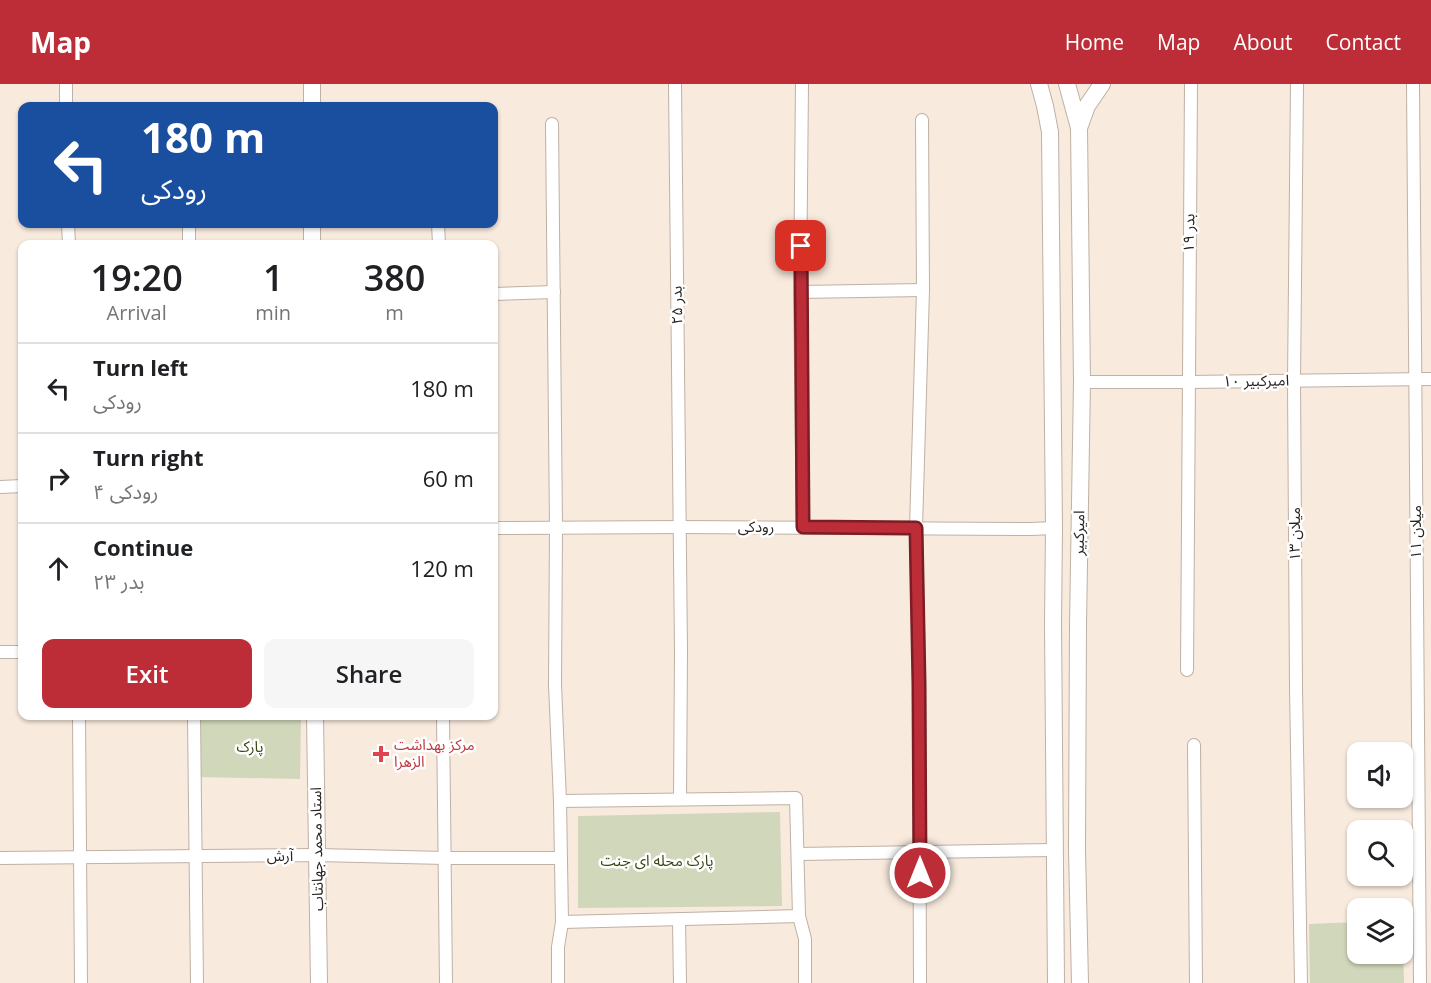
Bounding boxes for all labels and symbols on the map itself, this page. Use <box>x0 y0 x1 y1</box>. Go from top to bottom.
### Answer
street label: بدر ۱۹ <box>1178 214 1198 252</box>
pin <box>775 220 826 271</box>
street label: بدر ۲۵ <box>666 286 686 324</box>
street label: امیرکبیر ۱۰ <box>1223 369 1289 391</box>
street label: میلان ۱۱ <box>1405 505 1425 559</box>
street label: میلان ۱۳ <box>1284 507 1304 561</box>
street label: امیرکبیر <box>1068 510 1088 557</box>
street label: رودکی <box>738 516 774 536</box>
place label: مرکز بهداشت الزهرا <box>394 734 475 771</box>
park label: پارک <box>237 736 263 757</box>
marker: مرکز بهداشت الزهرا <box>372 745 390 763</box>
street label: استاد محمد جهانتاب <box>305 787 327 911</box>
position arrow <box>888 841 952 905</box>
street label: آرش <box>267 845 294 865</box>
park label: پارک محله ای جنت <box>600 850 714 871</box>

